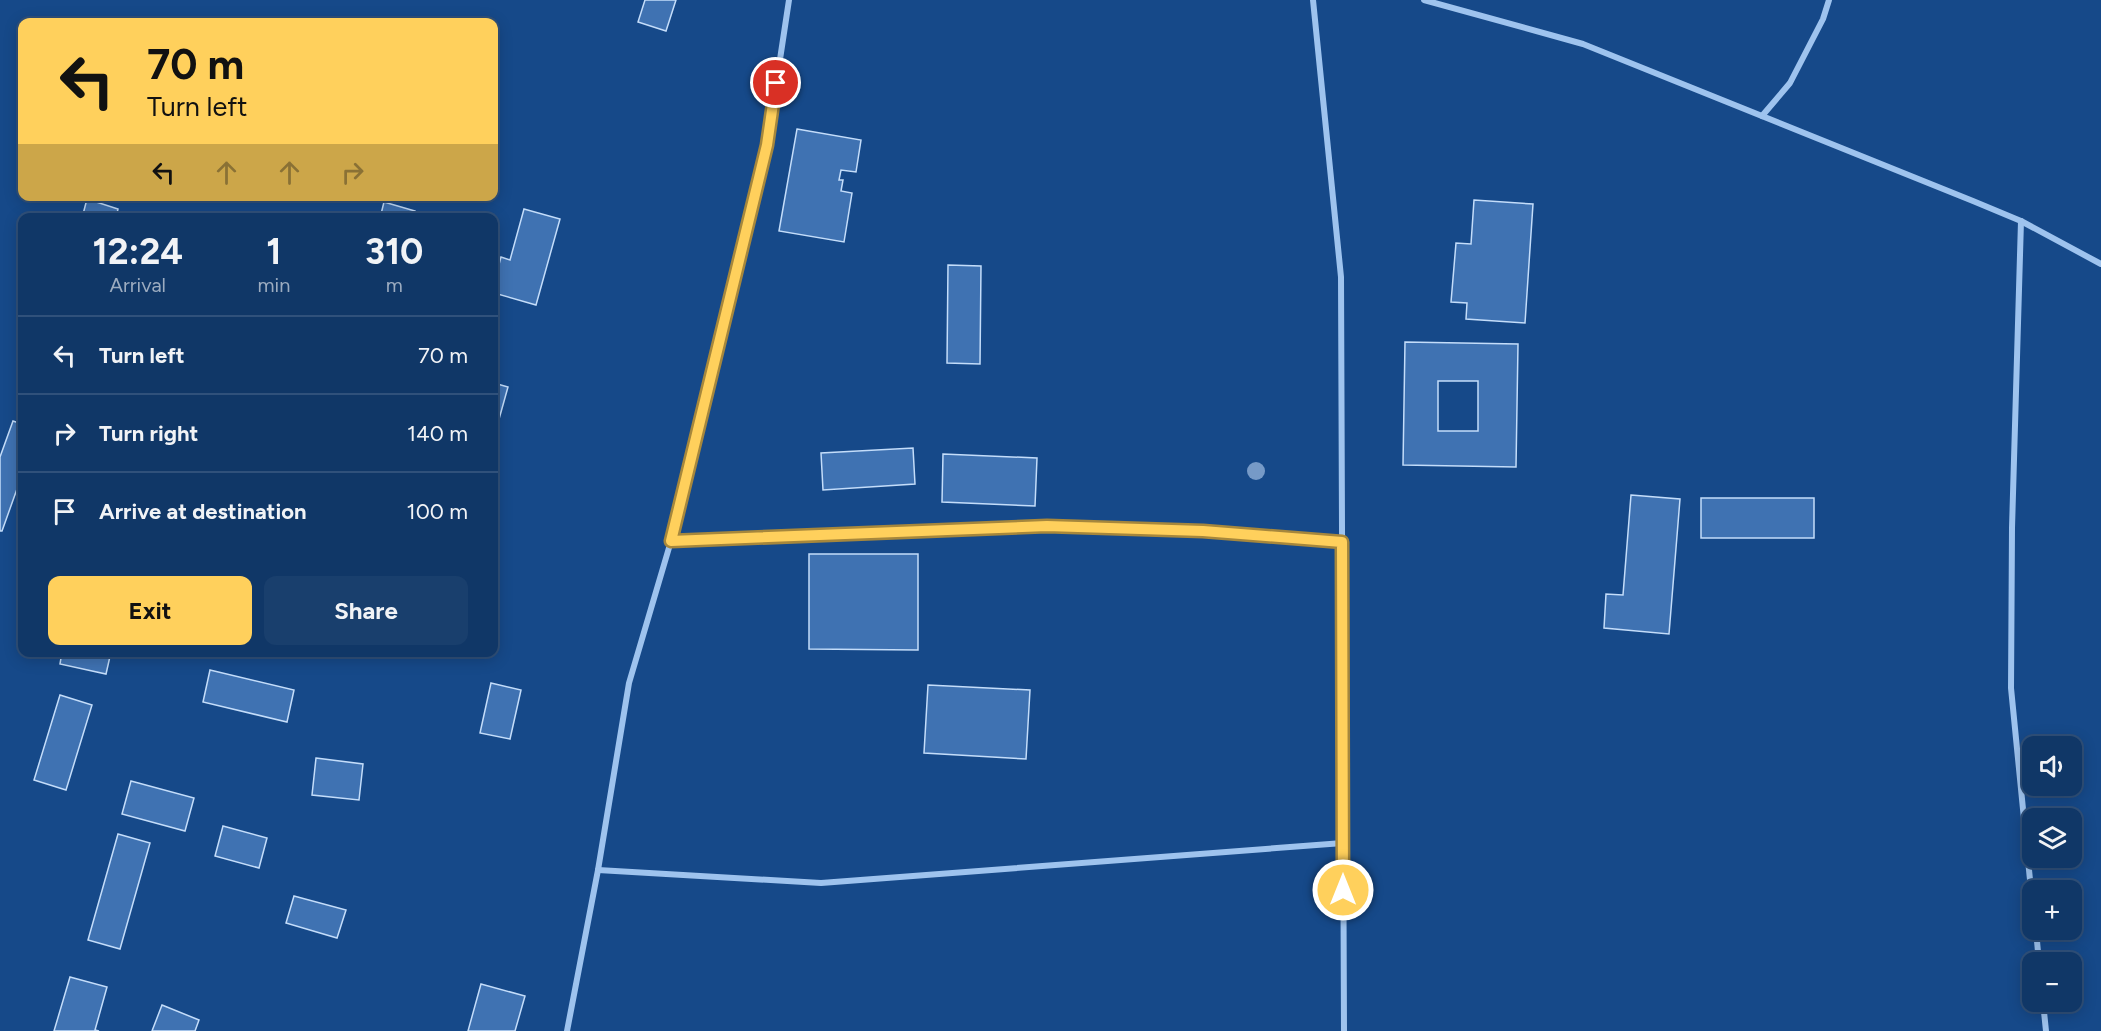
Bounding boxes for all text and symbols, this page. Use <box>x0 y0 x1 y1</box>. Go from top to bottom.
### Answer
text: 70 m <box>147 39 244 90</box>
icon: left <box>48 42 126 120</box>
pin <box>750 57 801 108</box>
icon: arrive <box>759 66 792 99</box>
text: Turn left <box>147 90 247 123</box>
icon: left <box>147 156 180 189</box>
icon: ahead <box>210 156 243 189</box>
icon: ahead <box>273 156 306 189</box>
icon: right <box>336 156 369 189</box>
text: 12:24 <box>93 230 183 273</box>
text: 1 <box>266 230 282 273</box>
text: 310 <box>365 230 423 273</box>
text: Arrival <box>110 273 166 297</box>
text: min <box>258 273 290 297</box>
text: m <box>386 273 403 297</box>
icon: left <box>48 339 81 372</box>
text: Turn left <box>99 342 185 369</box>
text: 70 m <box>418 342 468 369</box>
icon: right <box>48 417 81 450</box>
text: Turn right <box>99 420 198 447</box>
text: 140 m <box>407 420 468 447</box>
icon: arrive <box>48 495 81 528</box>
text: Arrive at destination <box>99 498 307 525</box>
text: 100 m <box>407 498 468 525</box>
button: Exit <box>48 576 252 645</box>
button: Share <box>264 576 468 645</box>
map controls <box>2022 736 2082 1012</box>
button: sound <box>2022 736 2082 796</box>
button: layers <box>2022 808 2082 868</box>
position arrow <box>1311 858 1375 922</box>
button: + <box>2022 880 2082 940</box>
button: − <box>2022 952 2082 1012</box>

